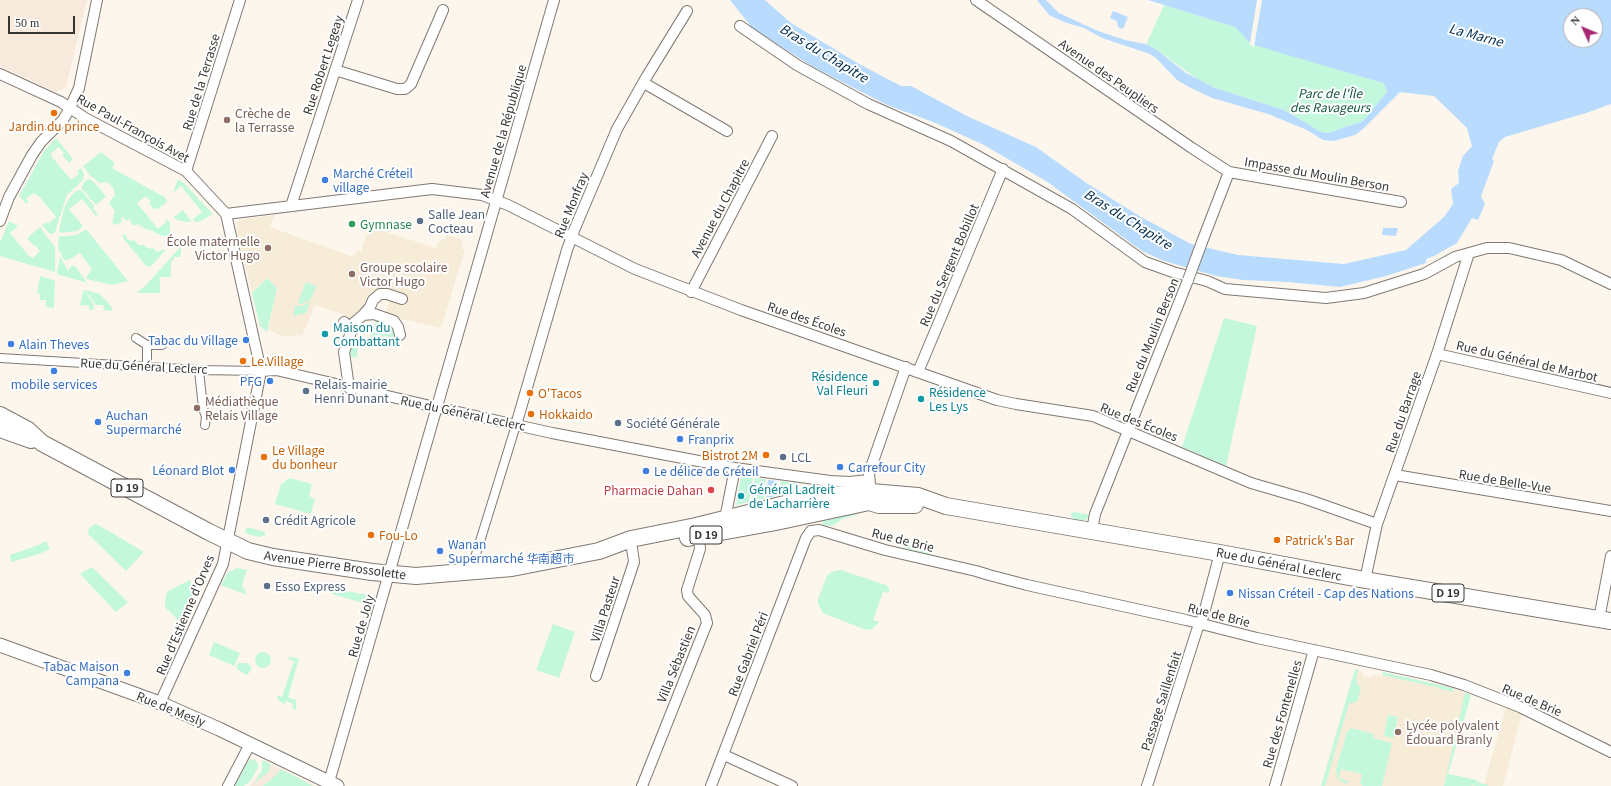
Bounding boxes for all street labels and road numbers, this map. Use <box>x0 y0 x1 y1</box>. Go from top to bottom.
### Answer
street label: Rue Robert Legeay <box>300 13 346 117</box>
street label: Rue de la Terrasse <box>179 32 223 132</box>
street label: Avenue des Peupliers <box>1056 36 1162 116</box>
street label: Avenue de la République <box>477 63 529 199</box>
street label: Rue Paul-François Avet <box>74 91 192 165</box>
street label: Impasse du Moulin Berson <box>1243 154 1391 194</box>
street label: Avenue du Chapitre <box>688 156 752 260</box>
street label: Rue Monfray <box>551 170 591 240</box>
street label: Rue du Sergent Bobillot <box>917 201 981 329</box>
street label: Rue du Moulin Berson <box>1122 276 1182 394</box>
street label: Rue des Écoles <box>766 299 848 339</box>
street label: Rue du Général de Marbot <box>1455 338 1599 384</box>
street label: Rue du Général Leclerc <box>80 355 208 377</box>
street label: Rue du Barrage <box>1382 369 1424 455</box>
street label: Rue du Général Leclerc <box>399 393 527 433</box>
street label: Rue des Écoles <box>1098 400 1180 444</box>
street label: Rue de Belle-Vue <box>1458 467 1552 495</box>
road number: D 19 <box>111 479 143 497</box>
street label: Rue de Brie <box>870 525 936 555</box>
road number: D 19 <box>690 526 722 544</box>
street label: Rue du Général Leclerc <box>1215 545 1343 583</box>
street label: Avenue Pierre Brossolette <box>263 548 407 582</box>
street label: Rue d'Estienne d'Orves <box>153 553 217 677</box>
street label: Villa Pasteur <box>588 574 622 644</box>
road number: D 19 <box>1432 584 1464 602</box>
street label: Rue de Joly <box>345 593 377 659</box>
street label: Rue de Brie <box>1186 600 1252 630</box>
street label: Rue Gabriel Péri <box>725 610 771 698</box>
street label: Villa Sébastien <box>654 624 698 704</box>
street label: Passage Saillenfait <box>1138 649 1184 753</box>
street label: Rue des Fontenelles <box>1260 658 1304 770</box>
street label: Rue de Brie <box>1500 681 1564 719</box>
street label: Rue de Mesly <box>135 689 207 729</box>

